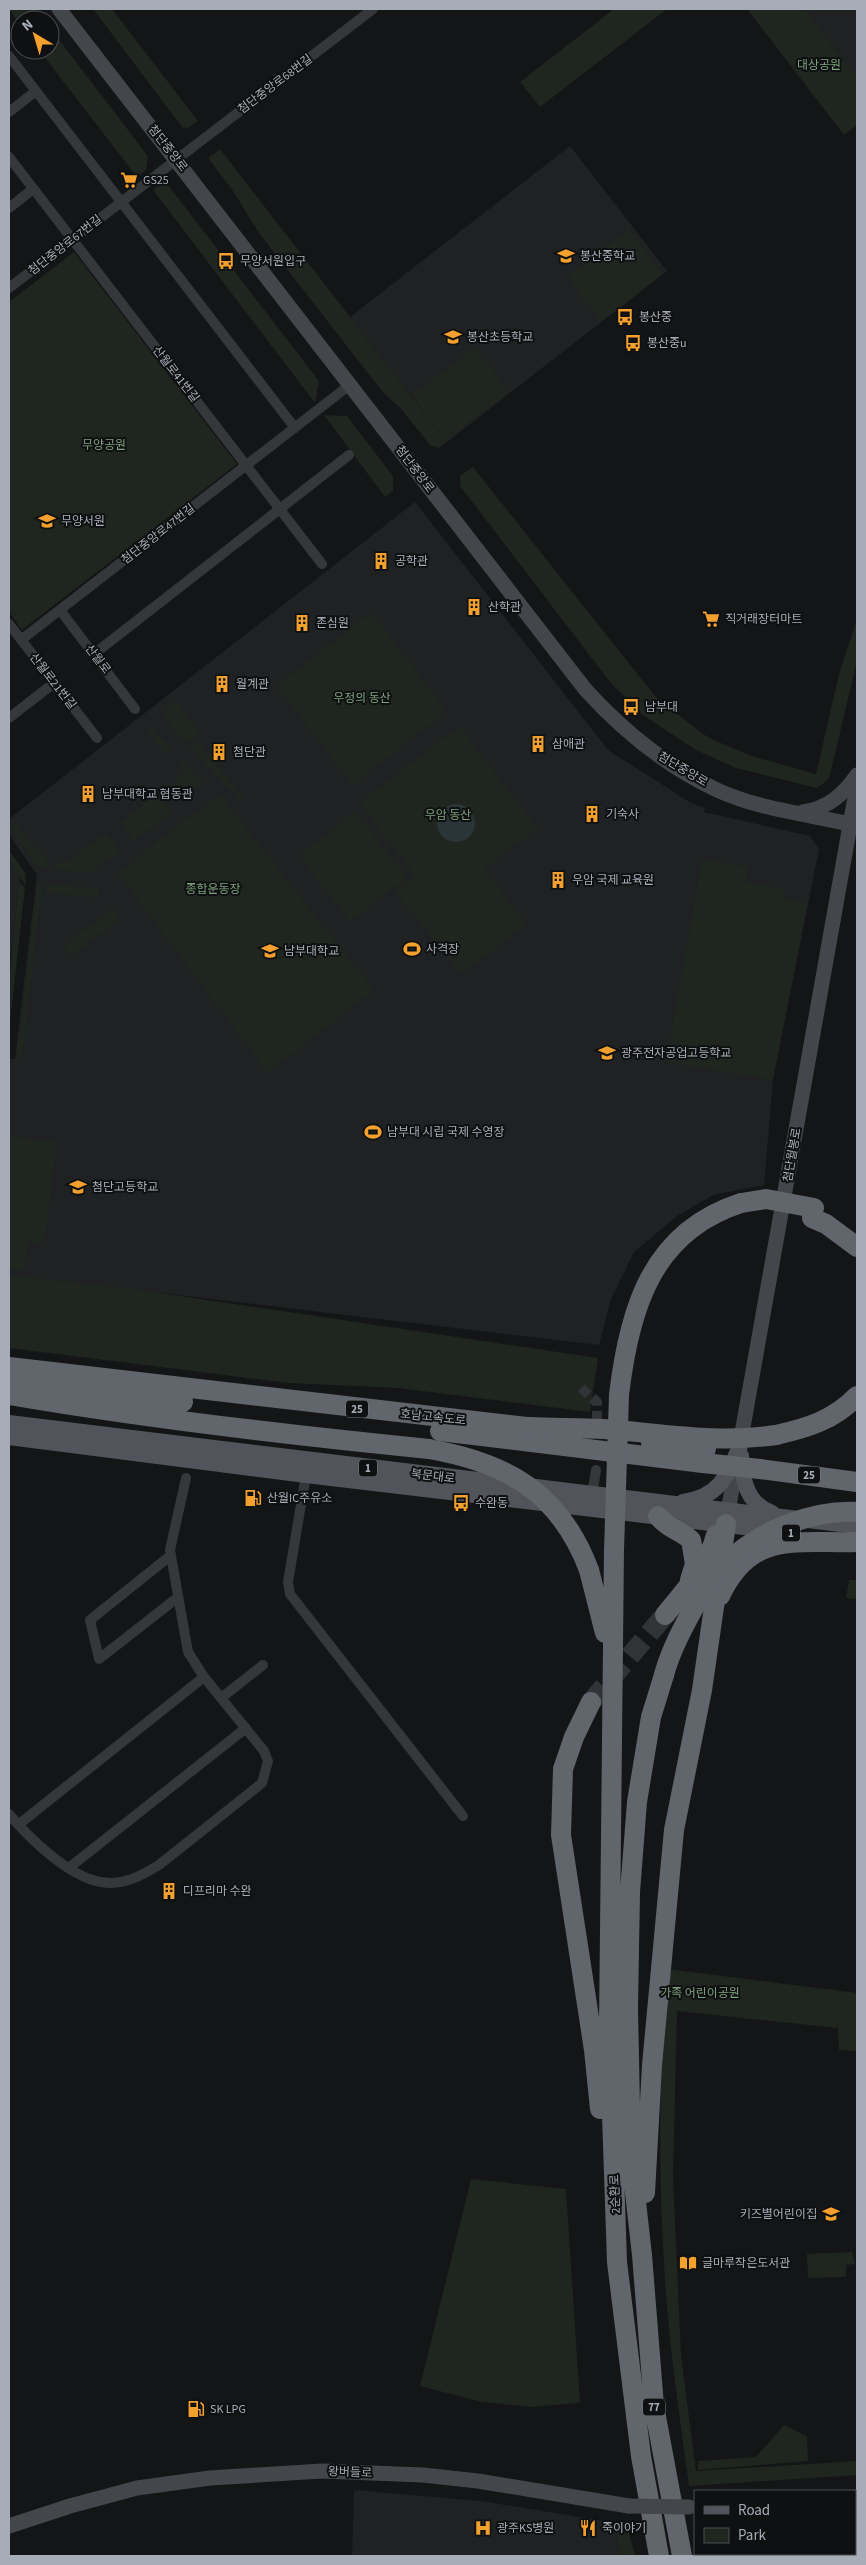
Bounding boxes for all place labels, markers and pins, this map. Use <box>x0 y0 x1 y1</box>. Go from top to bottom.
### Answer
supermarket icon: GS25 <box>119 170 139 190</box>
place label: GS25 <box>143 172 169 189</box>
school or university icon: 봉산중학교 <box>556 246 576 266</box>
place label: 봉산중학교 <box>580 248 635 265</box>
bus stop icon: 무양서원입구 <box>216 251 236 271</box>
place label: 무양서원입구 <box>240 253 306 270</box>
bus stop icon: 봉산중 <box>615 307 635 327</box>
place label: 봉산중 <box>639 309 672 326</box>
school or university icon: 봉산초등학교 <box>443 327 463 347</box>
place label: 봉산초등학교 <box>467 329 533 346</box>
bus stop icon: 봉산중u <box>623 333 643 353</box>
place label: 봉산중u <box>647 335 687 352</box>
school or university icon: 무양서원 <box>37 511 57 531</box>
place label: 무양서원 <box>61 513 105 530</box>
building icon: 공학관 <box>371 551 391 571</box>
place label: 공학관 <box>395 553 428 570</box>
building icon: 산학관 <box>464 597 484 617</box>
place label: 산학관 <box>488 599 521 616</box>
supermarket icon: 직거래장터마트 <box>701 609 721 629</box>
place label: 직거래장터마트 <box>725 611 802 628</box>
building icon: 존심원 <box>292 613 312 633</box>
place label: 존심원 <box>316 615 349 632</box>
building icon: 월계관 <box>212 674 232 694</box>
place label: 월계관 <box>236 676 269 693</box>
bus stop icon: 남부대 <box>621 697 641 717</box>
place label: 남부대 <box>645 699 678 716</box>
building icon: 삼애관 <box>528 734 548 754</box>
place label: 삼애관 <box>552 736 585 753</box>
building icon: 첨단관 <box>209 742 229 762</box>
place label: 첨단관 <box>233 744 266 761</box>
building icon: 남부대학교 협동관 <box>78 784 98 804</box>
place label: 남부대학교 협동관 <box>102 786 193 803</box>
building icon: 기숙사 <box>582 804 602 824</box>
place label: 기숙사 <box>606 806 639 823</box>
building icon: 우암 국제 교육원 <box>548 870 568 890</box>
place label: 우암 국제 교육원 <box>572 872 654 889</box>
sports icon: 사격장 <box>402 939 422 959</box>
school or university icon: 남부대학교 <box>260 941 280 961</box>
place label: 사격장 <box>426 941 459 958</box>
place label: 남부대학교 <box>284 943 339 960</box>
school or university icon: 광주전자공업고등학교 <box>597 1043 617 1063</box>
place label: 광주전자공업고등학교 <box>621 1045 731 1062</box>
sports icon: 남부대 시립 국제 수영장 <box>363 1122 383 1142</box>
place label: 남부대 시립 국제 수영장 <box>387 1124 505 1141</box>
school or university icon: 첨단고등학교 <box>68 1177 88 1197</box>
place label: 첨단고등학교 <box>92 1179 158 1196</box>
fuel station icon: 산월IC주유소 <box>243 1488 263 1508</box>
place label: 산월IC주유소 <box>267 1490 332 1507</box>
bus stop icon: 수완동 <box>451 1493 471 1513</box>
place label: 수완동 <box>475 1495 508 1512</box>
building icon: 디프리마 수완 <box>159 1881 179 1901</box>
place label: 디프리마 수완 <box>183 1883 252 1900</box>
school or university icon: 키즈별어린이집 <box>821 2204 841 2224</box>
place label: 키즈별어린이집 <box>740 2206 817 2223</box>
library icon: 글마루작은도서관 <box>678 2253 698 2273</box>
place label: 글마루작은도서관 <box>702 2255 790 2272</box>
fuel station icon: SK LPG <box>186 2399 206 2419</box>
place label: SK LPG <box>210 2401 246 2418</box>
hospital icon: 광주KS병원 <box>473 2518 493 2538</box>
restaurant icon: 죽이야기 <box>578 2518 598 2538</box>
place label: 광주KS병원 <box>497 2520 554 2537</box>
place label: 죽이야기 <box>602 2520 646 2537</box>

